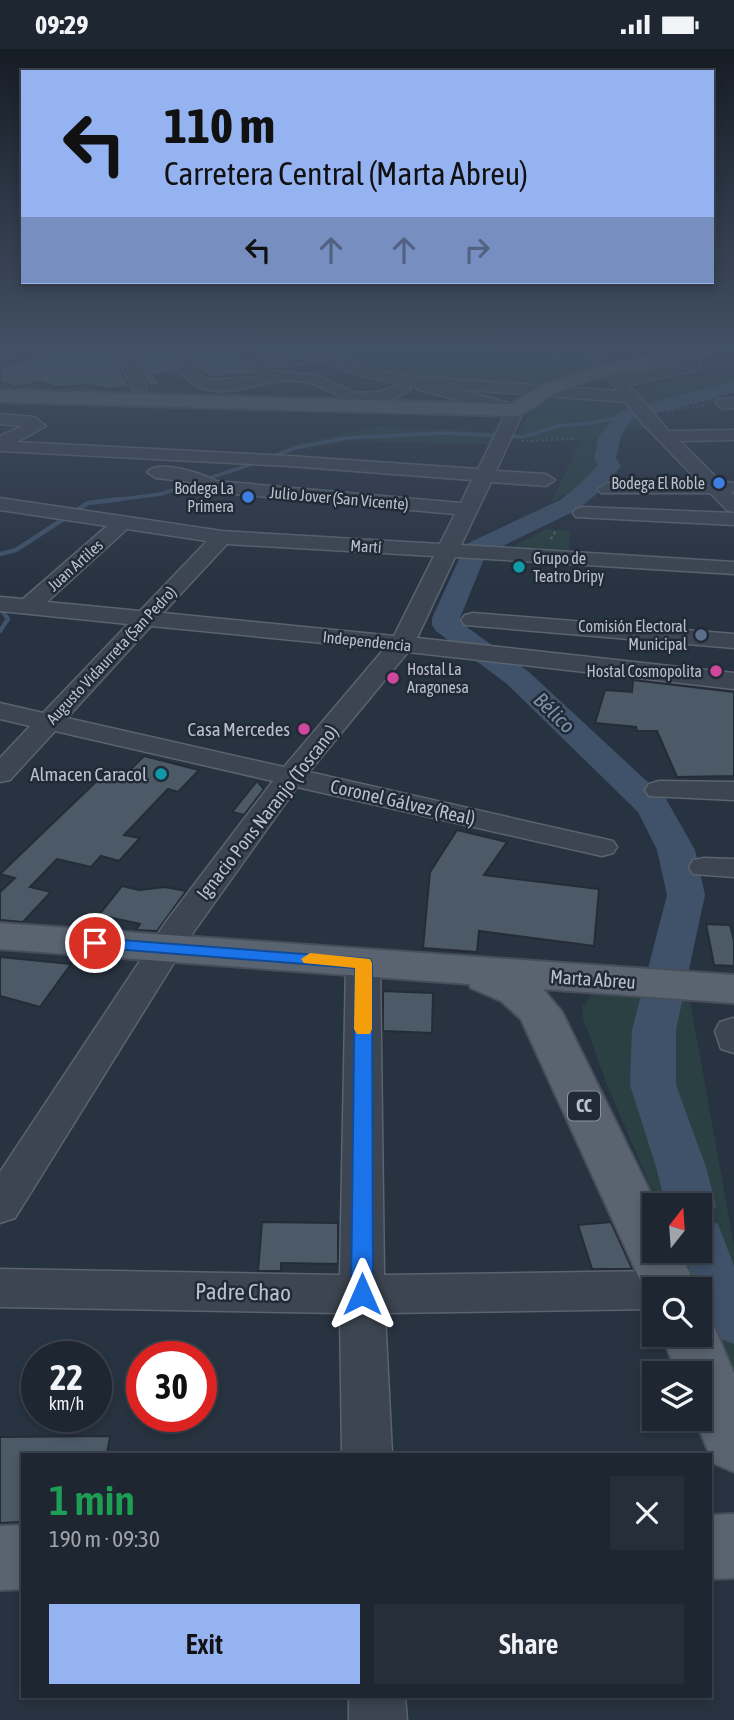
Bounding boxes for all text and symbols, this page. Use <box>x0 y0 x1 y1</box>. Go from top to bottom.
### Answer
text: 09:29 <box>35 10 89 40</box>
text: 110 m <box>164 97 275 153</box>
icon: left <box>49 98 140 189</box>
text: Carretera Central (Marta Abreu) <box>164 155 528 192</box>
icon: left <box>239 231 277 269</box>
icon: ahead <box>312 231 350 269</box>
icon: ahead <box>385 231 423 269</box>
icon: right <box>458 231 496 269</box>
place label: Bodega El Roble <box>611 474 705 493</box>
marker: Bodega El Roble <box>711 475 727 491</box>
place label: Bodega La Primera <box>174 479 234 515</box>
street label: Julio Jover (San Vicente) <box>269 483 409 514</box>
marker: Bodega La Primera <box>240 489 256 505</box>
street label: Juan Artiles <box>44 535 107 594</box>
street label: Martí <box>350 536 382 556</box>
place label: Grupo de Teatro Dripy <box>533 549 605 586</box>
marker: Grupo de Teatro Dripy <box>511 559 527 575</box>
street label: Augusto Vidaurreta (San Pedro) <box>42 582 180 728</box>
place label: Comisión Electoral Municipal <box>578 617 688 654</box>
street label: Independencia <box>322 627 412 656</box>
marker: Comisión Electoral Municipal <box>693 627 709 643</box>
place label: Hostal La Aragonesa <box>407 660 469 697</box>
place label: Hostal Cosmopolita <box>587 662 702 681</box>
marker: Hostal Cosmopolita <box>708 663 724 679</box>
marker: Hostal La Aragonesa <box>385 670 401 686</box>
water label: Bélico <box>529 687 580 738</box>
place label: Casa Mercedes <box>188 718 290 740</box>
street label: Ignacio Pons Naranjo (Toscano) <box>192 720 342 904</box>
marker: Casa Mercedes <box>296 721 312 737</box>
place label: Almacen Caracol <box>30 763 147 785</box>
marker: Almacen Caracol <box>153 766 169 782</box>
street label: Coronel Gálvez (Real) <box>328 775 478 829</box>
pin <box>65 913 125 973</box>
icon: arrive <box>76 924 114 962</box>
street label: Marta Abreu <box>550 965 636 993</box>
road number: CC <box>568 1091 600 1121</box>
north arrow <box>642 1193 712 1263</box>
map controls <box>642 1193 712 1431</box>
position arrow <box>325 1257 399 1331</box>
button: search <box>642 1277 712 1347</box>
street label: Padre Chao <box>195 1278 291 1306</box>
speed limit sign: 30 <box>126 1341 217 1432</box>
text: 22 <box>50 1357 83 1397</box>
button: layers <box>642 1361 712 1431</box>
text: km/h <box>49 1393 84 1414</box>
text: 1 min <box>49 1476 135 1524</box>
button: close <box>610 1476 684 1550</box>
text: 190 m · 09:30 <box>49 1526 160 1552</box>
button: Exit <box>49 1604 360 1684</box>
button: Share <box>374 1604 684 1684</box>

